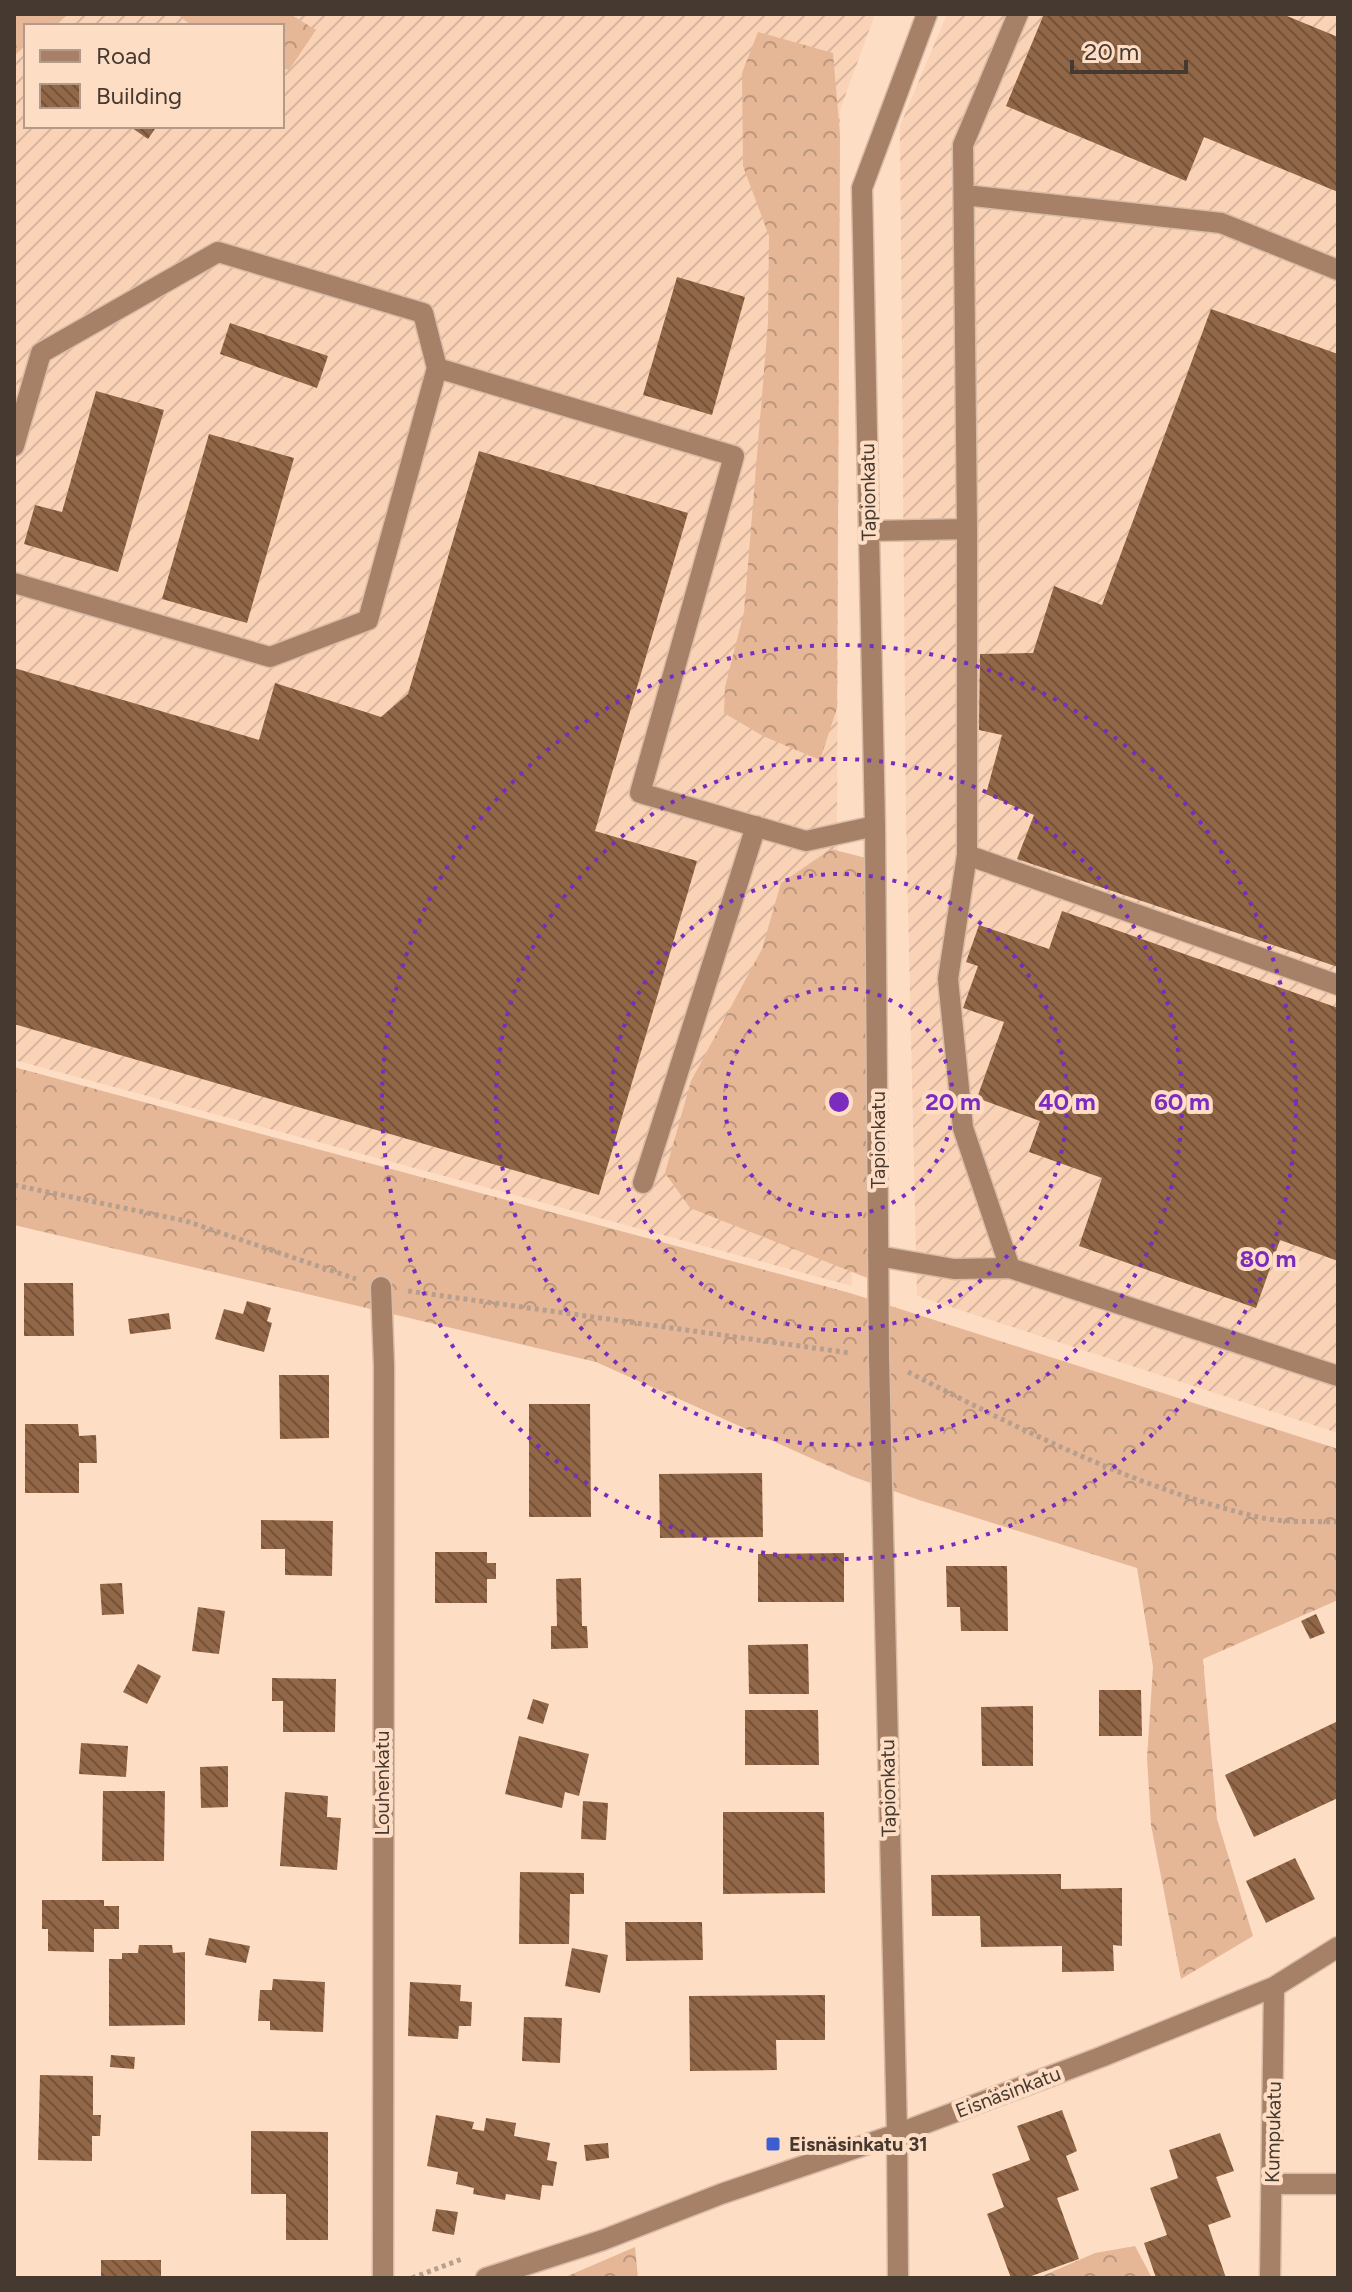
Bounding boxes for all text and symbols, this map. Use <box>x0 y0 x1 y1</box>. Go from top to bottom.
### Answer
legend <box>24 24 284 128</box>
scale bar <box>1072 24 1186 74</box>
text: 20 m <box>1084 37 1139 66</box>
text: Road <box>96 41 151 70</box>
text: Building <box>96 81 182 110</box>
street label: Tapionkatu <box>855 443 881 541</box>
text: 20 m <box>925 1087 981 1116</box>
text: 40 m <box>1038 1087 1096 1116</box>
text: 60 m <box>1154 1087 1210 1116</box>
centre of rings <box>825 1088 853 1116</box>
street label: Tapionkatu <box>866 1091 890 1189</box>
text: 80 m <box>1240 1244 1296 1273</box>
street label: Louhenkatu <box>370 1731 394 1835</box>
street label: Tapionkatu <box>875 1739 901 1837</box>
street label: Eisnäsinkatu <box>952 2061 1064 2123</box>
street label: Kumpukatu <box>1260 2081 1286 2183</box>
place label: Eisnäsinkatu 31 <box>789 2132 928 2156</box>
marker: Eisnäsinkatu 31 <box>764 2135 782 2153</box>

